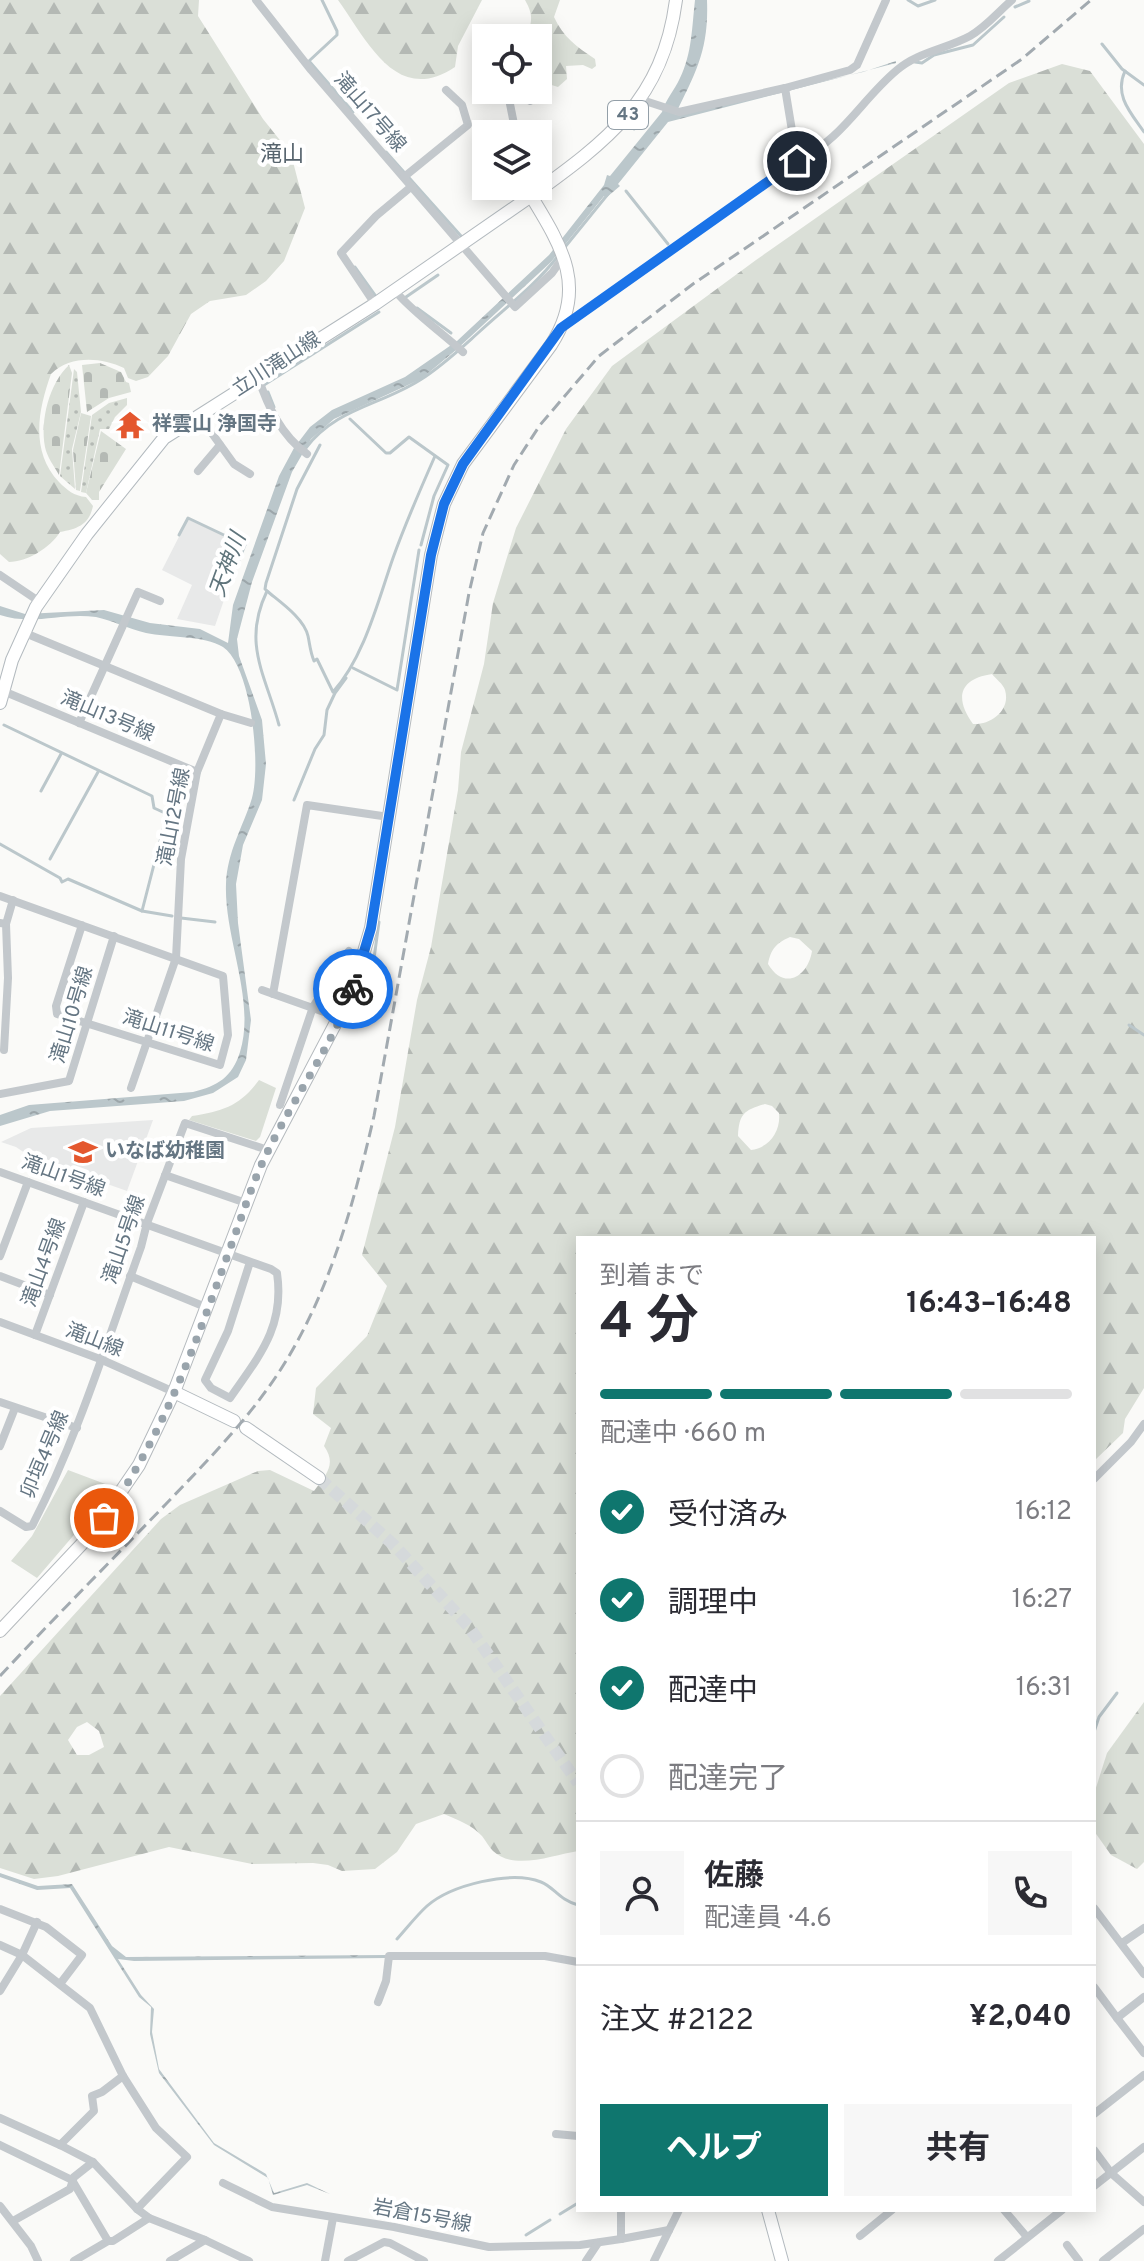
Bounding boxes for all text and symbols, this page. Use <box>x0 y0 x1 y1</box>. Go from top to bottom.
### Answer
map controls <box>472 24 552 200</box>
button: locate <box>472 24 552 104</box>
street label: 滝山17号線 <box>327 68 411 158</box>
road number: 43 <box>608 101 648 129</box>
button: layers <box>472 120 552 200</box>
pin <box>763 127 831 195</box>
icon: home <box>775 139 819 183</box>
district label: 滝山 <box>260 142 304 169</box>
street label: 立川滝山線 <box>228 327 326 403</box>
temple icon: 祥雲山 浄国寺 <box>115 410 145 440</box>
place label: 祥雲山 浄国寺 <box>152 412 277 438</box>
water label: 天神川 <box>205 528 254 601</box>
street label: 滝山13号線 <box>56 686 158 748</box>
street label: 滝山12号線 <box>153 766 197 868</box>
courier <box>313 949 393 1029</box>
street label: 滝山10号線 <box>46 963 100 1067</box>
icon: bike <box>331 967 375 1011</box>
street label: 滝山11号線 <box>119 1005 217 1059</box>
school or university icon: いなば幼稚園 <box>68 1137 98 1167</box>
place label: いなば幼稚園 <box>105 1139 225 1165</box>
street label: 滝山1号線 <box>17 1150 109 1204</box>
street label: 滝山5号線 <box>98 1192 152 1288</box>
street label: 滝山4号線 <box>17 1215 73 1311</box>
text: 到着まで <box>600 1261 704 1294</box>
text: 16:43–16:48 <box>906 1286 1072 1323</box>
text: 4 分 <box>600 1291 698 1357</box>
street label: 滝山線 <box>61 1318 127 1364</box>
street label: 卯垣4号線 <box>16 1407 76 1503</box>
text: 配達中 · 660 m <box>600 1418 766 1451</box>
pin <box>70 1484 138 1552</box>
icon: check <box>600 1490 644 1534</box>
icon: bag <box>82 1496 126 1540</box>
text: 16:12 <box>1015 1496 1072 1529</box>
text: 受付済み <box>668 1498 788 1535</box>
icon: check <box>600 1578 644 1622</box>
text: 16:27 <box>1012 1584 1072 1617</box>
text: 調理中 <box>668 1586 758 1623</box>
icon: check <box>600 1666 644 1710</box>
text: 16:31 <box>1016 1672 1072 1705</box>
text: 配達中 <box>668 1674 758 1711</box>
text: 配達完了 <box>668 1762 788 1799</box>
button: person <box>600 1851 684 1935</box>
button: phone <box>988 1851 1072 1935</box>
text: 佐藤 <box>704 1859 764 1896</box>
text: 配達員 · 4.6 <box>704 1903 832 1936</box>
text: ¥2,040 <box>969 1999 1072 2036</box>
text: 注文 #2122 <box>600 2003 754 2040</box>
button: ヘルプ <box>600 2104 828 2196</box>
button: 共有 <box>844 2104 1072 2196</box>
street label: 岩倉15号線 <box>370 2195 474 2239</box>

